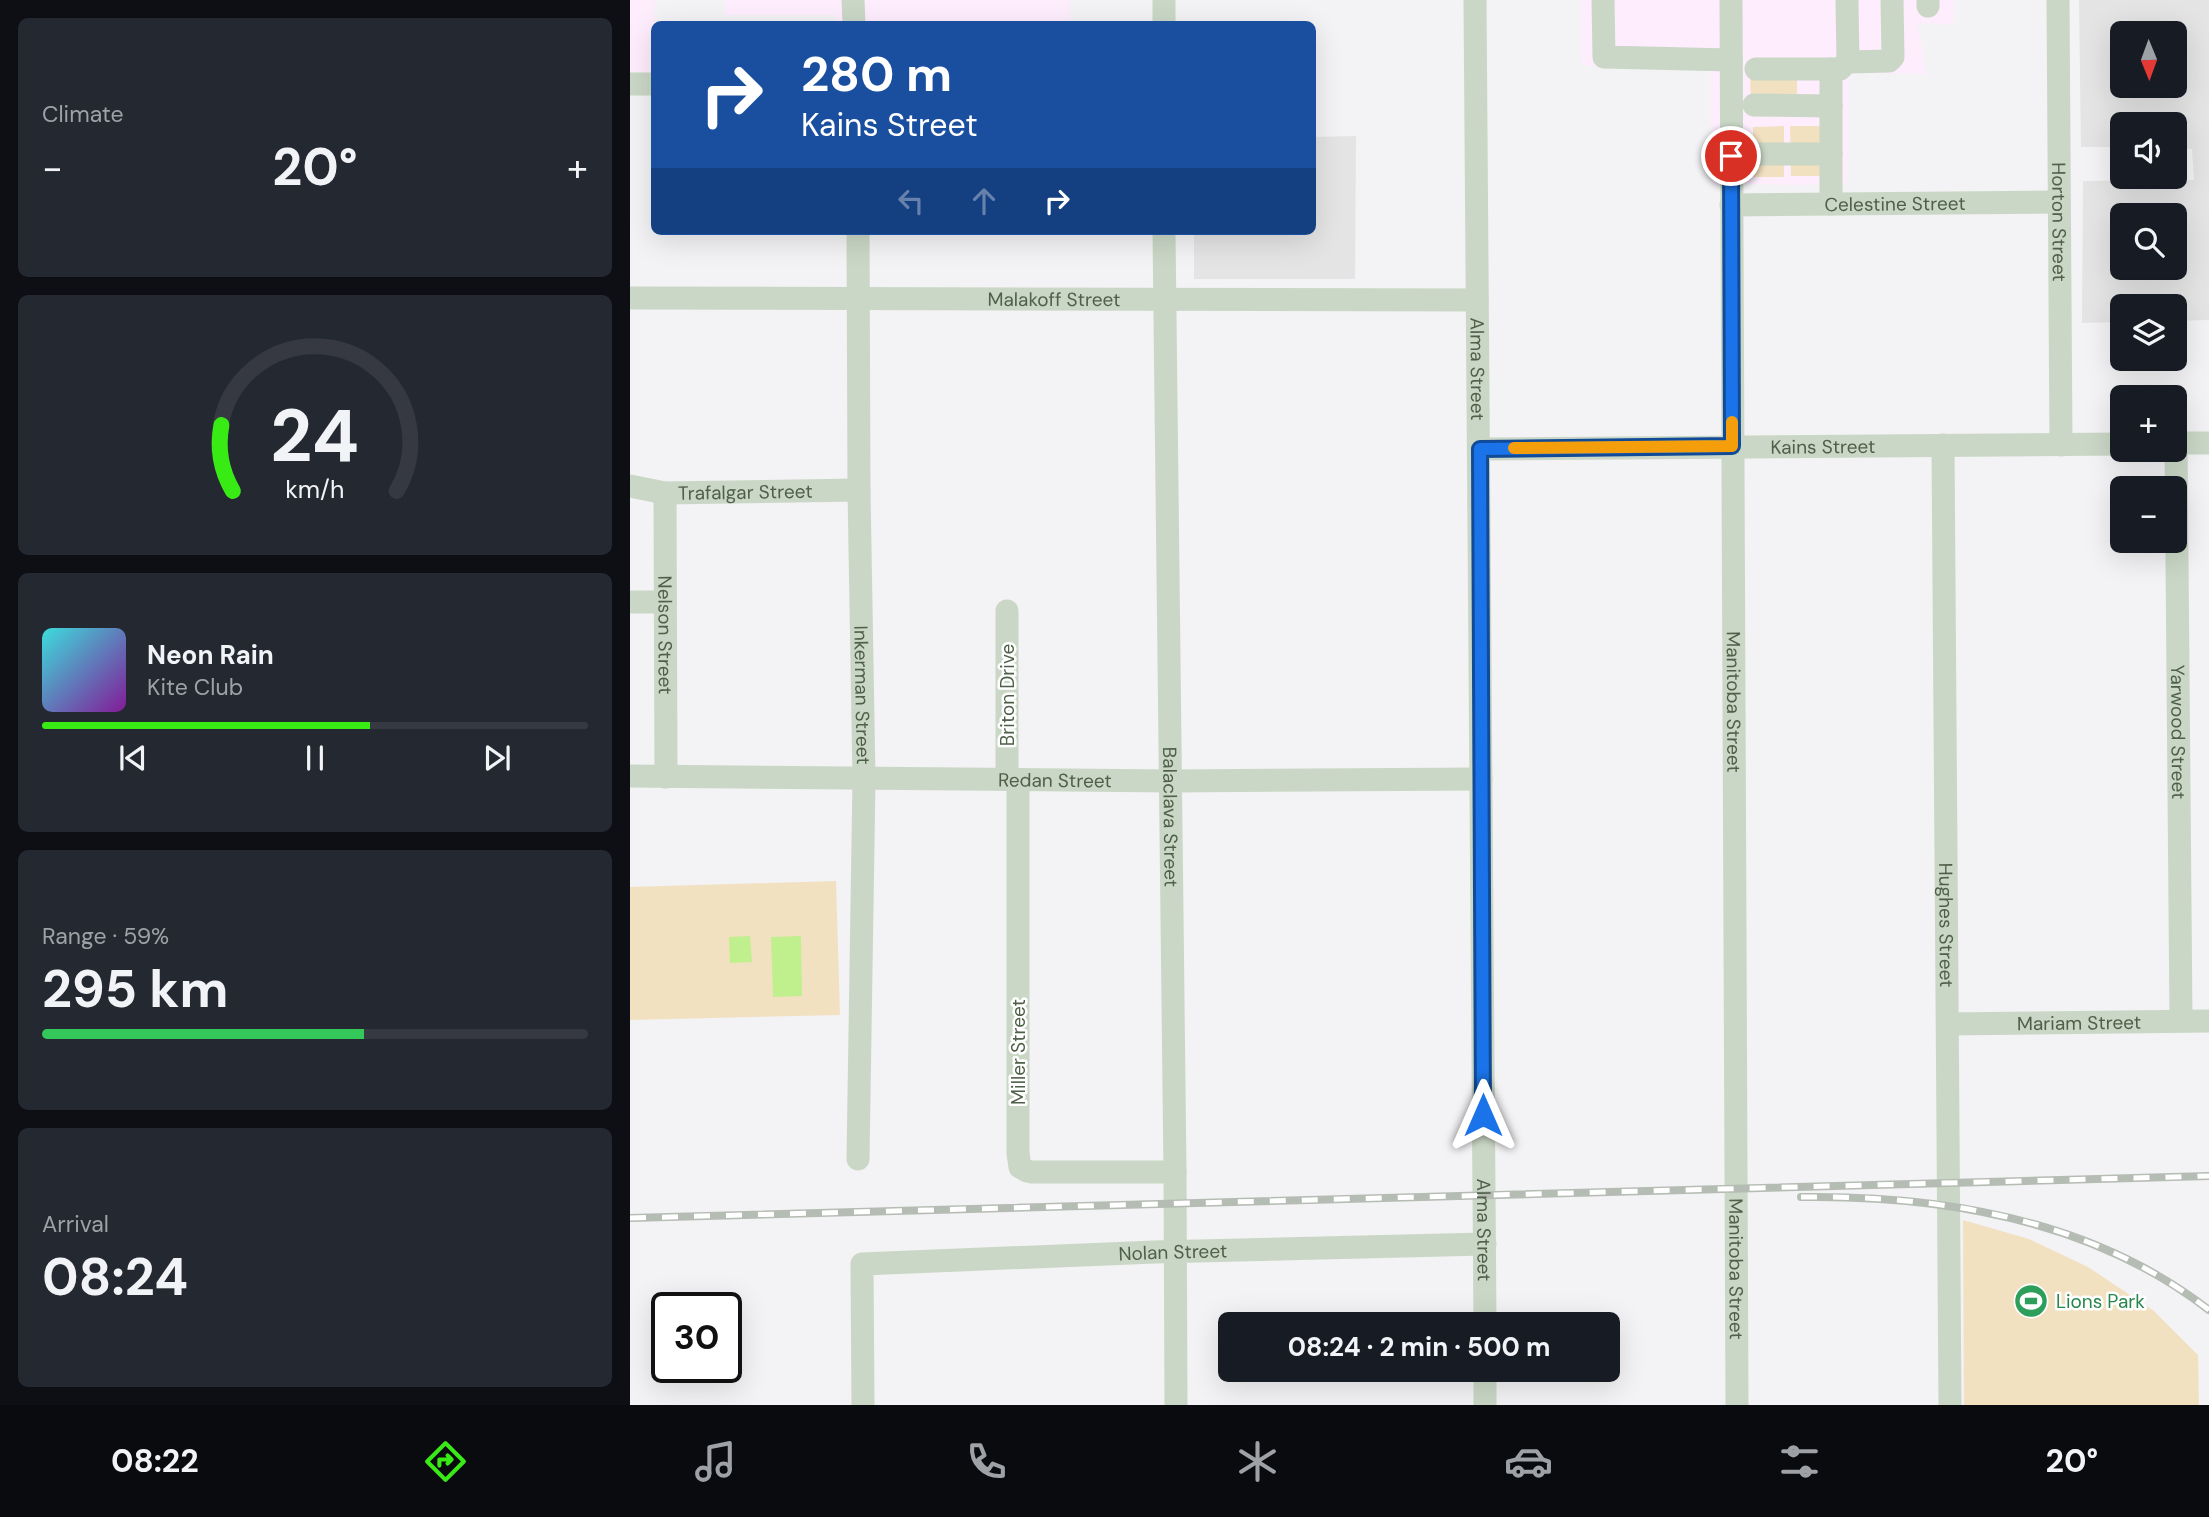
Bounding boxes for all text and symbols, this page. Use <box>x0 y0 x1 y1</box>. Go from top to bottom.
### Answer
north arrow <box>2110 21 2188 98</box>
map controls <box>2110 21 2187 553</box>
text: 280 m <box>801 42 952 106</box>
icon: right <box>686 49 777 140</box>
text: Climate <box>42 99 124 129</box>
text: Kains Street <box>801 104 978 146</box>
button: sound <box>2110 112 2187 189</box>
pin <box>1701 126 1761 186</box>
text: 20° <box>272 133 358 201</box>
icon: arrive <box>1712 137 1750 175</box>
text: − <box>42 143 63 193</box>
text: + <box>567 143 588 193</box>
street label: Horton Street <box>2047 162 2072 282</box>
icon: left <box>892 182 930 220</box>
icon: ahead <box>965 182 1003 220</box>
icon: right <box>1038 182 1076 220</box>
street label: Celestine Street <box>1824 190 1966 217</box>
button: search <box>2110 203 2187 280</box>
street label: Malakoff Street <box>987 286 1121 312</box>
button: layers <box>2110 294 2187 371</box>
street label: Alma Street <box>1465 317 1491 421</box>
button: + <box>2110 385 2187 462</box>
text: 24 <box>271 390 359 485</box>
street label: Kains Street <box>1770 433 1876 459</box>
text: km/h <box>285 473 345 506</box>
button: − <box>2110 476 2187 553</box>
street label: Trafalgar Street <box>678 478 813 505</box>
street label: Nelson Street <box>653 576 678 694</box>
street label: Inkerman Street <box>849 625 876 765</box>
street label: Manitoba Street <box>1721 631 1747 773</box>
text: Neon Rain <box>147 638 274 672</box>
street label: Briton Drive <box>995 644 1020 746</box>
street label: Yarwood Street <box>2165 665 2192 799</box>
text: Kite Club <box>147 672 243 702</box>
icon: previous <box>114 739 152 777</box>
icon: pause <box>296 739 334 777</box>
icon: next <box>478 739 516 777</box>
street label: Balaclava Street <box>1158 747 1184 887</box>
street label: Redan Street <box>998 767 1112 793</box>
street label: Hughes Street <box>1934 863 1959 987</box>
text: Range · 59% <box>42 921 169 951</box>
text: 295 km <box>42 955 228 1023</box>
street label: Miller Street <box>1006 999 1031 1105</box>
street label: Mariam Street <box>2017 1009 2141 1036</box>
position arrow <box>1446 1078 1520 1152</box>
street label: Alma Street <box>1471 1178 1497 1282</box>
street label: Manitoba Street <box>1724 1198 1749 1340</box>
text: Arrival <box>42 1209 109 1239</box>
street label: Nolan Street <box>1118 1238 1227 1266</box>
text: 08:24 <box>42 1243 188 1311</box>
sports icon: Lions Park <box>2012 1282 2050 1320</box>
place label: Lions Park <box>2056 1289 2145 1314</box>
speed limit sign: 30 <box>651 1292 742 1383</box>
text: 08:24 · 2 min · 500 m <box>1288 1330 1550 1364</box>
icon: directions <box>421 1437 470 1486</box>
icon: music <box>691 1437 740 1486</box>
icon: phone <box>962 1437 1011 1486</box>
icon: climate <box>1233 1437 1282 1486</box>
icon: car <box>1504 1437 1553 1486</box>
icon: filters <box>1775 1437 1824 1486</box>
text: 08:22 <box>111 1440 199 1482</box>
text: 20° <box>2046 1440 2098 1482</box>

